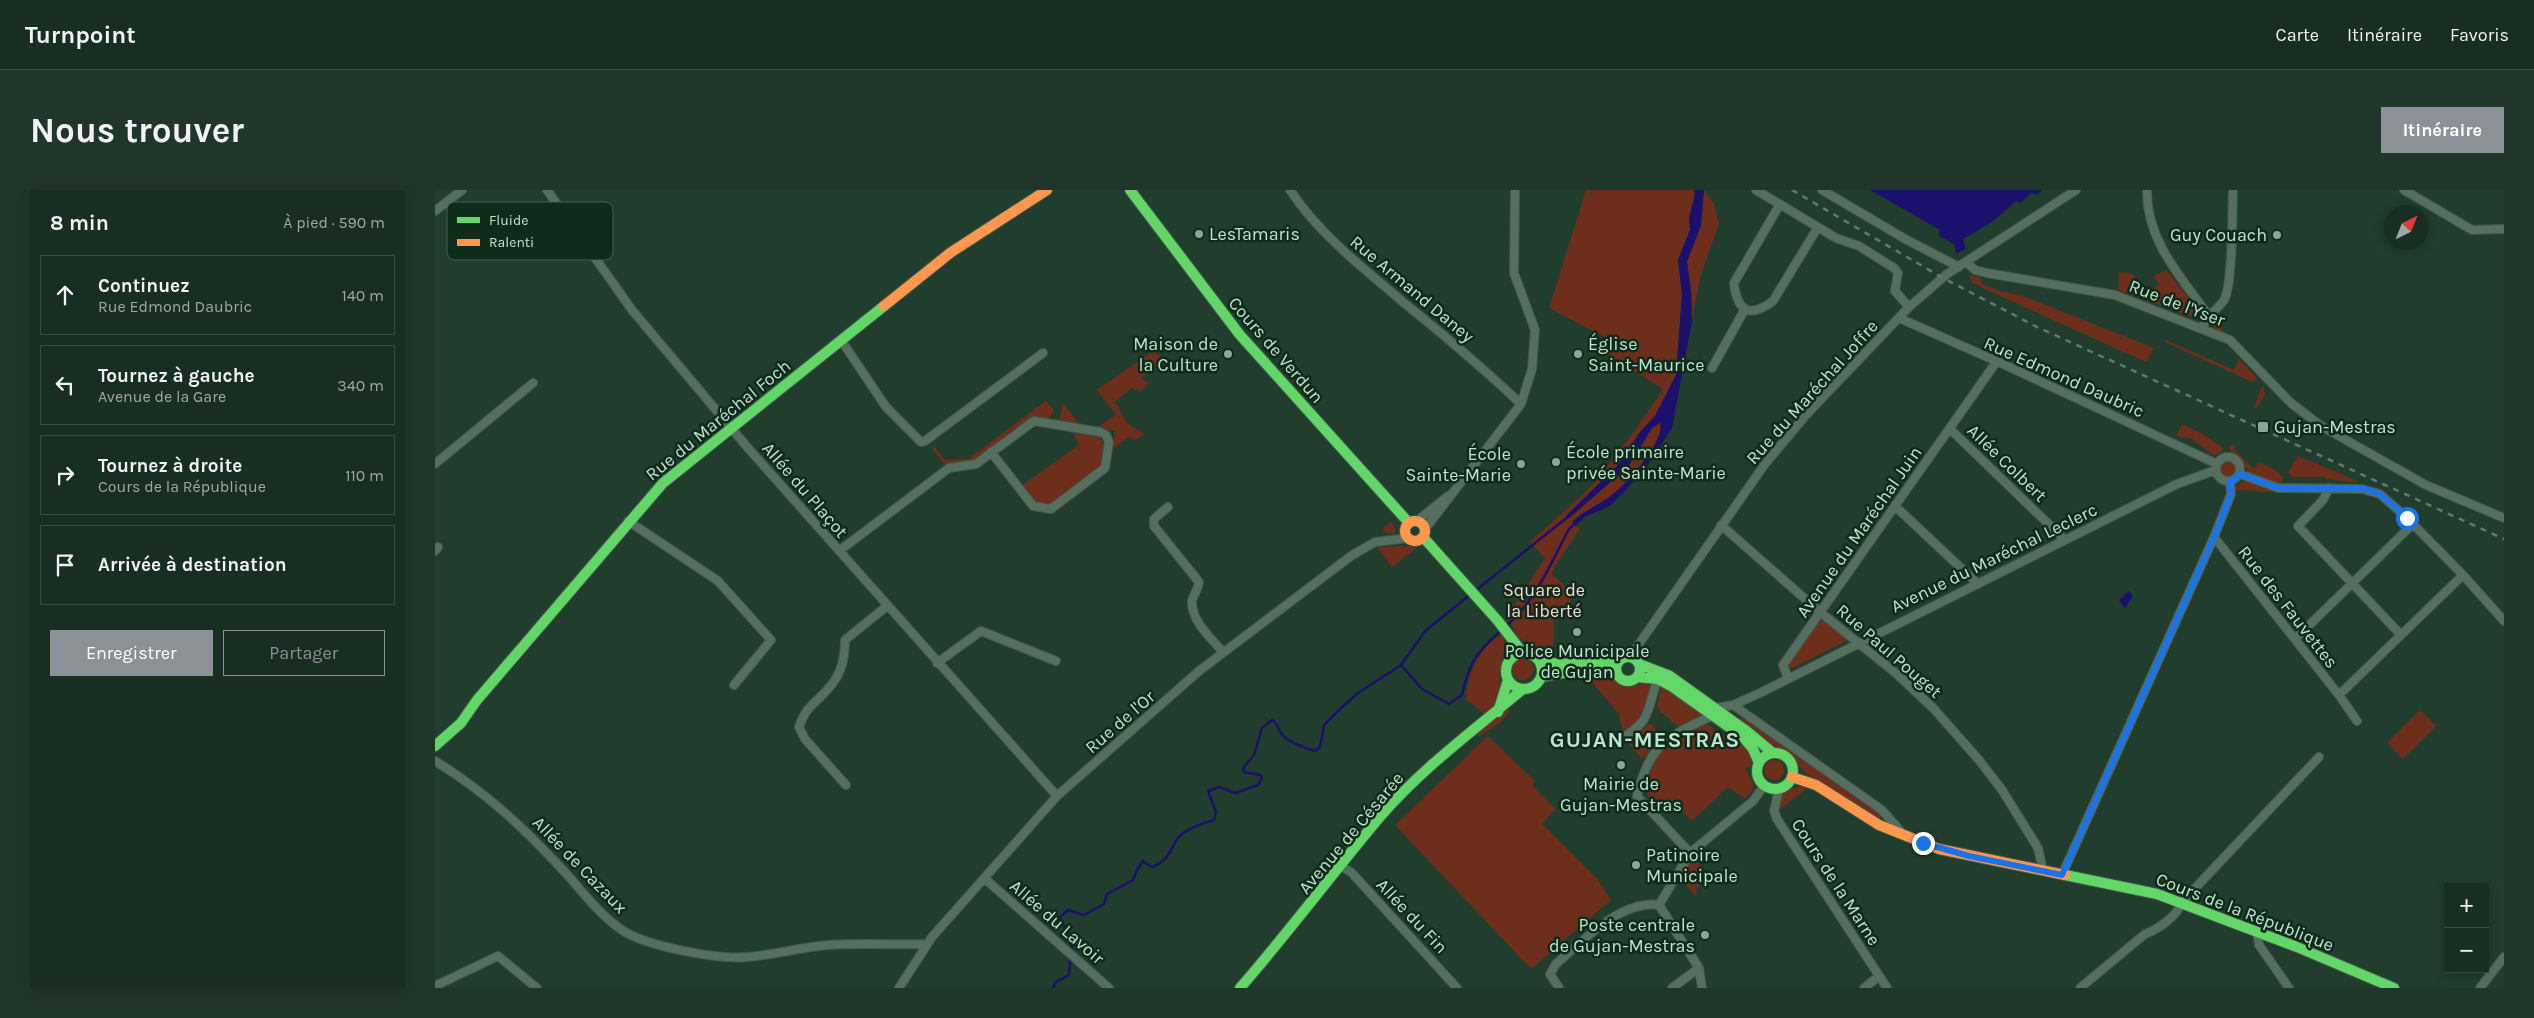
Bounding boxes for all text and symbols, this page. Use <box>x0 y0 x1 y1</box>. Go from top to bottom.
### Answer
text: Turnpoint <box>25 21 136 49</box>
text: Carte <box>2276 24 2319 46</box>
text: Itinéraire <box>2347 24 2422 46</box>
text: Favoris <box>2450 24 2509 46</box>
button: Itinéraire <box>2381 107 2504 153</box>
text: Nous trouver <box>30 110 244 151</box>
legend <box>447 202 613 260</box>
north arrow <box>2384 205 2429 250</box>
text: 8 min <box>50 211 109 235</box>
text: Fluide <box>489 212 528 229</box>
text: À pied · 590 m <box>283 213 385 232</box>
place label: LesTamaris <box>1209 223 1300 245</box>
place label: Guy Couach <box>2170 224 2267 246</box>
marker: LesTamaris <box>1193 228 1205 240</box>
marker: Guy Couach <box>2271 229 2283 241</box>
street label: Rue Armand Daney <box>1346 231 1479 348</box>
text: Ralenti <box>489 234 534 251</box>
text: Continuez <box>98 275 190 297</box>
street label: Rue de l'Yser <box>2126 275 2229 332</box>
icon: ahead <box>51 281 79 309</box>
text: 140 m <box>342 286 384 305</box>
street label: Cours de Verdun <box>1224 292 1328 408</box>
text: Rue Edmond Daubric <box>98 297 252 316</box>
street label: Rue du Maréchal Joffre <box>1741 315 1883 469</box>
place label: Église Saint-Maurice <box>1588 332 1705 376</box>
street label: Rue Edmond Daubric <box>1980 332 2148 422</box>
place label: Maison de la Culture <box>1133 333 1218 376</box>
marker: Maison de la Culture <box>1222 348 1234 360</box>
marker: Église Saint-Maurice <box>1572 348 1584 360</box>
street label: Rue du Maréchal Foch <box>641 355 795 485</box>
text: Tournez à gauche <box>98 365 255 387</box>
icon: left <box>51 371 79 399</box>
text: 340 m <box>337 376 384 395</box>
text: Avenue de la Gare <box>98 387 226 406</box>
place label: Gujan-Mestras <box>2274 416 2396 438</box>
street label: Allée Colbert <box>1963 420 2052 507</box>
marker: Gujan-Mestras <box>2256 420 2270 434</box>
street label: Allée du Plaçot <box>757 438 853 543</box>
place label: École primaire privée Sainte-Marie <box>1566 440 1726 484</box>
place label: École Sainte-Marie <box>1405 442 1511 486</box>
street label: Avenue du Maréchal Juin <box>1791 442 1927 622</box>
text: Tournez à droite <box>98 455 242 477</box>
marker: École primaire privée Sainte-Marie <box>1550 456 1562 468</box>
marker: École Sainte-Marie <box>1515 458 1527 470</box>
icon: right <box>51 461 79 489</box>
text: 110 m <box>345 466 384 485</box>
text: Cours de la République <box>98 477 266 496</box>
street label: Avenue du Maréchal Leclerc <box>1887 498 2101 618</box>
route start <box>2396 507 2419 530</box>
street label: Rue des Fauvettes <box>2233 541 2343 673</box>
icon: arrive <box>51 551 79 579</box>
text: Arrivée à destination <box>98 554 287 576</box>
park label: Square de la Liberté <box>1503 579 1585 622</box>
street label: Rue Paul Pouget <box>1832 599 1946 703</box>
marker: Police Municipale de Gujan <box>1571 626 1583 638</box>
button: Enregistrer <box>50 630 213 676</box>
button: Partager <box>223 630 385 676</box>
place label: Police Municipale de Gujan <box>1505 640 1649 683</box>
street label: Rue de l'Or <box>1081 685 1160 758</box>
district label: GUJAN-MESTRAS <box>1550 727 1740 753</box>
marker: Mairie de Gujan-Mestras <box>1615 759 1627 771</box>
street label: Avenue de Césarée <box>1294 768 1408 898</box>
place label: Mairie de Gujan-Mestras <box>1560 773 1682 816</box>
street label: Allée de Cazaux <box>528 812 632 918</box>
street label: Cours de la Marne <box>1787 814 1885 950</box>
route end <box>1912 832 1935 855</box>
place label: Patinoire Municipale <box>1646 844 1738 887</box>
marker: Patinoire Municipale <box>1630 859 1642 871</box>
street label: Cours de la République <box>2153 868 2337 956</box>
street label: Allée du Fin <box>1372 874 1452 958</box>
street label: Allée du Lavoir <box>1005 875 1109 969</box>
map controls <box>2444 883 2489 973</box>
button: + <box>2444 883 2489 928</box>
place label: Poste centrale de Gujan-Mestras <box>1549 914 1695 957</box>
button: − <box>2444 928 2489 973</box>
marker: Poste centrale de Gujan-Mestras <box>1699 929 1711 941</box>

